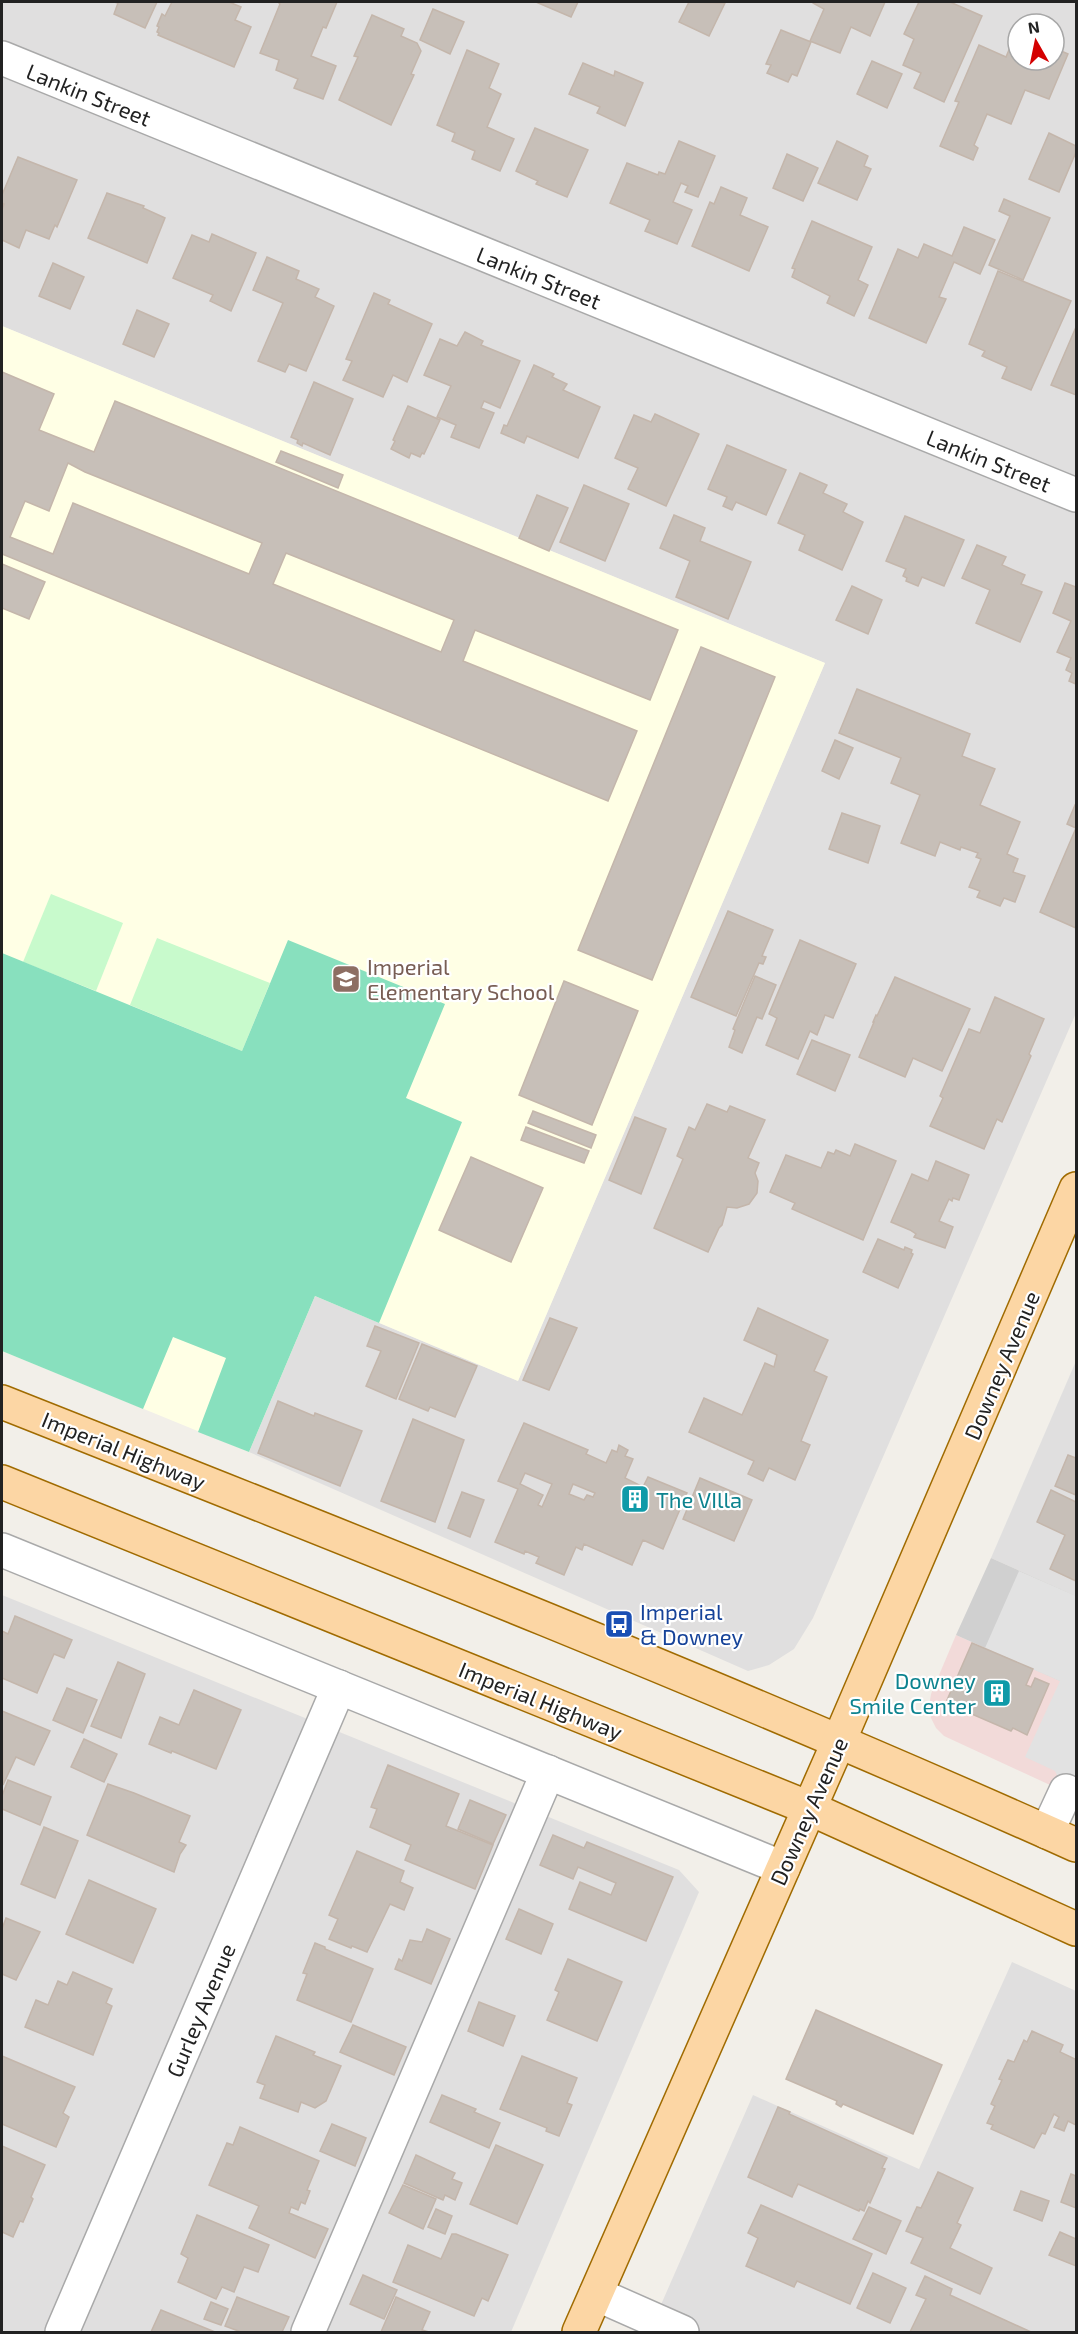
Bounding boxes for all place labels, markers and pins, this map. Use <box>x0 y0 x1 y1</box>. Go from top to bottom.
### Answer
place label: Imperial Elementary School <box>367 953 555 1004</box>
school or university icon: Imperial Elementary School <box>330 963 362 995</box>
building icon: The VIlla <box>619 1483 651 1515</box>
place label: The VIlla <box>656 1486 742 1512</box>
place label: Imperial & Downey <box>640 1598 744 1649</box>
bus stop icon: Imperial & Downey <box>603 1608 635 1640</box>
place label: Downey Smile Center <box>850 1667 976 1718</box>
building icon: Downey Smile Center <box>981 1677 1013 1709</box>

